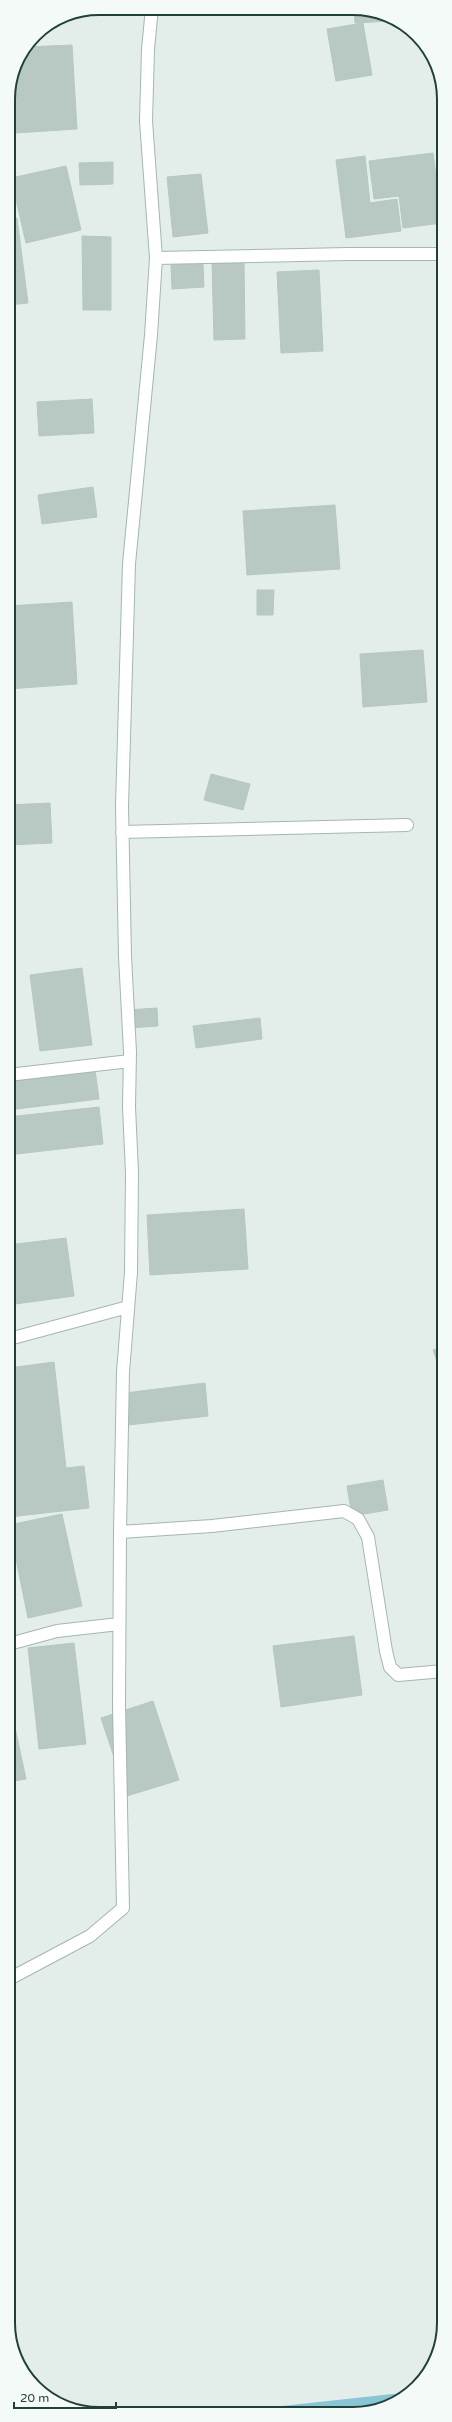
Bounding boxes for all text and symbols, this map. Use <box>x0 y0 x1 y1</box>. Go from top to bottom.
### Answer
scale bar <box>14 2384 116 2410</box>
text: 20 m <box>20 2391 49 2405</box>

